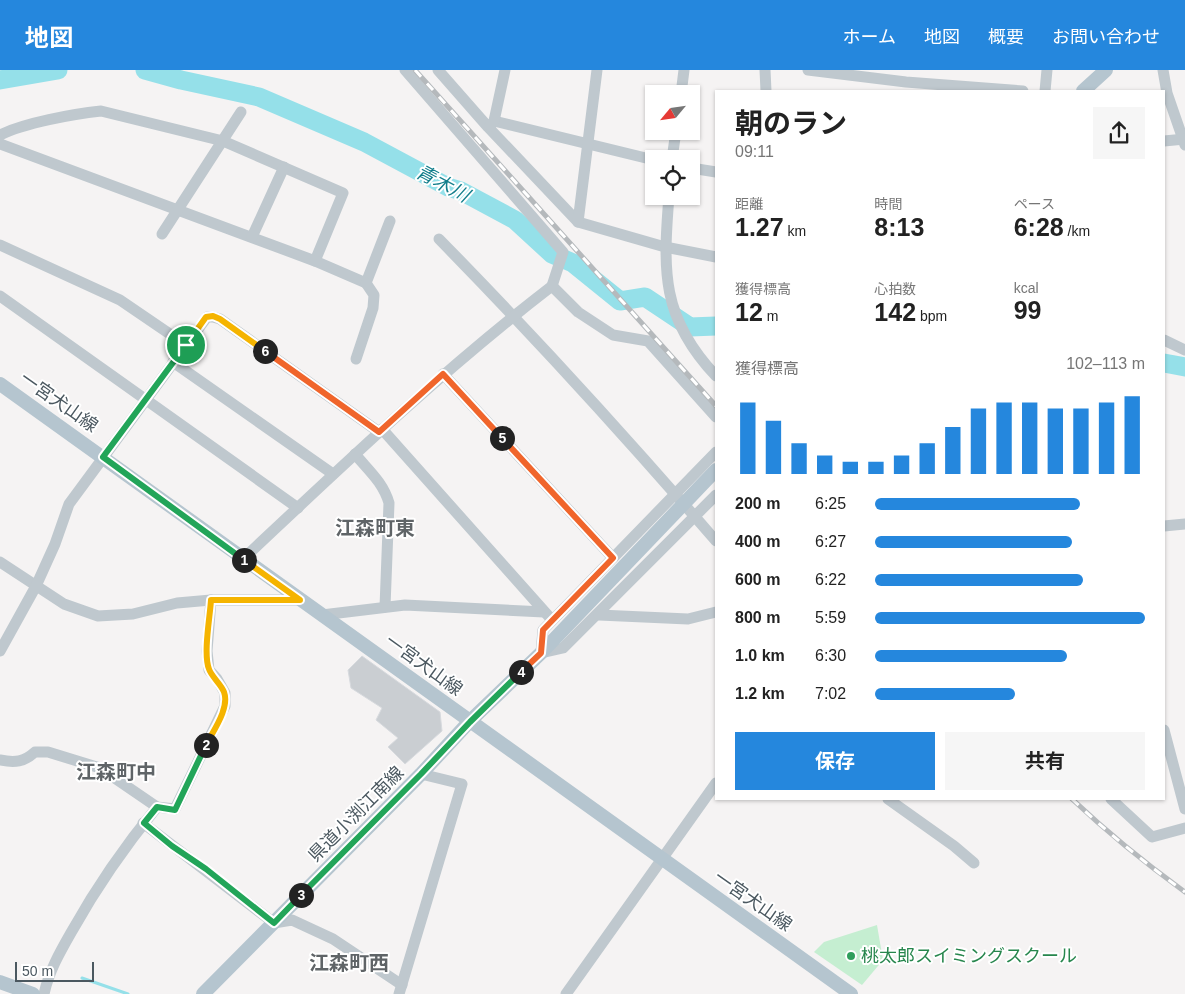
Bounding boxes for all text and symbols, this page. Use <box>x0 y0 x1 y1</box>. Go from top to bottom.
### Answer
text: 地図 <box>25 24 73 51</box>
text: ホーム <box>843 27 896 47</box>
text: 地図 <box>924 27 960 47</box>
text: 概要 <box>988 27 1024 47</box>
text: お問い合わせ <box>1052 27 1160 47</box>
north arrow <box>645 85 700 140</box>
map controls <box>645 85 700 205</box>
button: share <box>1093 107 1145 159</box>
text: 朝のラン <box>735 108 847 139</box>
text: 09:11 <box>735 143 774 160</box>
button: locate <box>645 150 700 205</box>
water label: 青木川 <box>413 161 475 207</box>
text: 距離 <box>735 196 763 212</box>
text: 時間 <box>874 196 902 212</box>
text: ペース <box>1014 196 1055 212</box>
text: 1.27 <box>735 213 784 241</box>
text: 8:13 <box>874 213 924 241</box>
text: 6:28 <box>1014 213 1064 241</box>
text: km <box>784 223 806 239</box>
text: /km <box>1064 223 1090 239</box>
text: kcal <box>1014 280 1039 296</box>
text: 獲得標高 <box>735 281 791 297</box>
text: 心拍数 <box>874 281 916 297</box>
text: 99 <box>1014 296 1041 324</box>
text: 12 <box>735 298 763 326</box>
text: 142 <box>874 298 916 326</box>
text: m <box>763 308 778 324</box>
text: bpm <box>916 308 947 324</box>
pin <box>165 324 207 366</box>
icon: arrive <box>172 331 200 359</box>
pin: 6 <box>252 338 278 364</box>
text: 6 <box>262 343 269 359</box>
text: 102–113 m <box>1066 355 1145 372</box>
text: 獲得標高 <box>735 360 799 377</box>
street label: 一宮犬山線 <box>16 368 102 436</box>
pin: 5 <box>490 426 514 450</box>
text: 5 <box>499 430 506 446</box>
text: 200 m <box>735 495 780 512</box>
text: 6:25 <box>815 495 846 512</box>
district label: 江森町東 <box>335 517 415 539</box>
text: 400 m <box>735 533 780 550</box>
text: 6:27 <box>815 533 846 550</box>
pin: 1 <box>232 548 256 572</box>
text: 1 <box>241 552 248 568</box>
text: 600 m <box>735 571 780 588</box>
text: 6:22 <box>815 571 846 588</box>
text: 800 m <box>735 609 780 626</box>
text: 5:59 <box>815 609 846 626</box>
street label: 一宮犬山線 <box>382 630 466 700</box>
text: 1.0 km <box>735 647 785 664</box>
text: 6:30 <box>815 647 846 664</box>
pin: 4 <box>508 660 534 684</box>
text: 4 <box>518 664 525 680</box>
text: 1.2 km <box>735 685 785 702</box>
text: 7:02 <box>815 685 846 702</box>
pin: 2 <box>194 732 218 758</box>
button: 保存 <box>735 732 935 790</box>
button: 共有 <box>945 732 1145 790</box>
text: 2 <box>203 737 210 753</box>
district label: 江森町中 <box>76 761 156 783</box>
street label: 県道小渕江南線 <box>304 762 408 866</box>
street label: 一宮犬山線 <box>710 867 796 935</box>
pin: 3 <box>288 882 314 908</box>
text: 3 <box>298 887 305 903</box>
place label: 桃太郎スイミングスクール <box>861 946 1077 966</box>
marker: 桃太郎スイミングスクール <box>845 950 857 962</box>
district label: 江森町西 <box>309 952 389 974</box>
scale bar <box>15 959 94 982</box>
text: 50 m <box>22 963 53 979</box>

